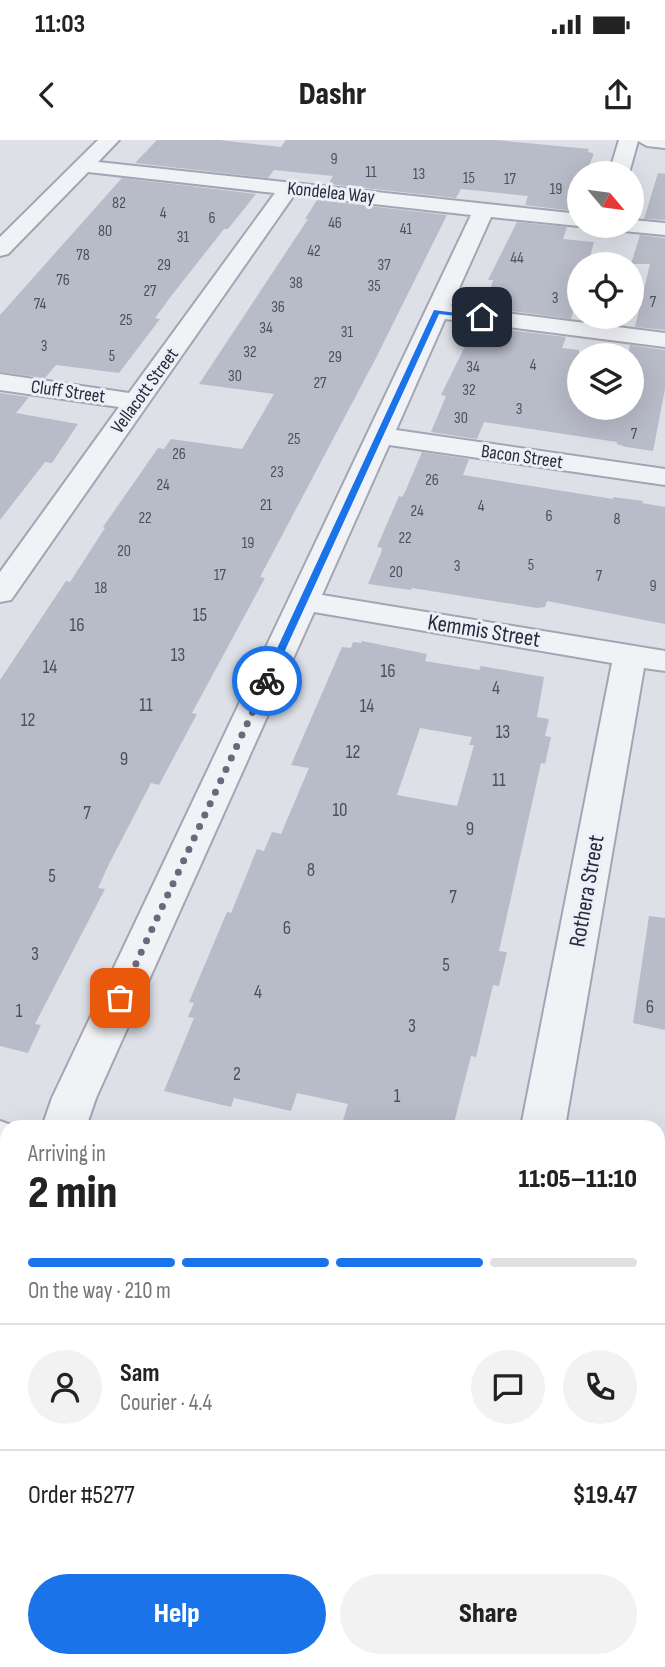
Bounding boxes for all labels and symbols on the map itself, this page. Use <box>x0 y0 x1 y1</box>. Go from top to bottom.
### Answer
house number: 9 <box>330 150 338 169</box>
north arrow <box>567 161 644 238</box>
house number: 11 <box>365 163 377 182</box>
house number: 13 <box>413 165 425 184</box>
house number: 15 <box>463 169 475 188</box>
house number: 17 <box>504 170 517 189</box>
street label: Kondelea Way <box>286 177 376 209</box>
house number: 19 <box>550 180 562 199</box>
house number: 82 <box>112 194 126 213</box>
house number: 4 <box>160 204 167 223</box>
house number: 6 <box>208 209 216 228</box>
house number: 46 <box>328 214 342 233</box>
house number: 41 <box>400 220 413 239</box>
house number: 80 <box>98 222 112 241</box>
house number: 31 <box>177 228 190 247</box>
house number: 42 <box>307 242 321 261</box>
house number: 78 <box>76 246 90 265</box>
house number: 44 <box>510 249 524 268</box>
house number: 29 <box>157 256 171 275</box>
house number: 37 <box>377 256 391 275</box>
house number: 76 <box>56 271 70 290</box>
house number: 38 <box>289 274 303 293</box>
house number: 35 <box>367 277 381 296</box>
house number: 27 <box>143 282 157 301</box>
pin <box>452 287 512 347</box>
house number: 3 <box>552 289 558 308</box>
house number: 7 <box>650 293 657 312</box>
house number: 74 <box>34 295 46 314</box>
house number: 36 <box>271 298 285 317</box>
house number: 25 <box>119 311 133 330</box>
house number: 34 <box>259 319 273 338</box>
house number: 31 <box>341 323 354 342</box>
house number: 3 <box>41 337 47 356</box>
house number: 32 <box>243 343 257 362</box>
street label: Vellacott Street <box>106 344 184 438</box>
house number: 5 <box>109 347 115 366</box>
house number: 29 <box>328 348 342 367</box>
house number: 4 <box>530 356 537 375</box>
house number: 34 <box>466 358 480 377</box>
house number: 30 <box>228 367 242 386</box>
house number: 27 <box>313 374 327 393</box>
street label: Cluff Street <box>29 375 107 409</box>
house number: 32 <box>462 381 476 400</box>
house number: 3 <box>516 400 522 419</box>
house number: 30 <box>454 409 468 428</box>
house number: 7 <box>631 425 638 444</box>
house number: 25 <box>287 430 301 449</box>
street label: Bacon Street <box>480 440 565 474</box>
house number: 26 <box>172 445 186 464</box>
house number: 23 <box>270 463 284 482</box>
house number: 26 <box>425 471 439 490</box>
house number: 24 <box>156 476 170 495</box>
house number: 21 <box>260 496 273 515</box>
house number: 4 <box>478 497 485 516</box>
house number: 24 <box>410 502 424 521</box>
house number: 6 <box>545 507 553 526</box>
house number: 22 <box>138 509 152 528</box>
house number: 8 <box>613 510 621 529</box>
house number: 22 <box>398 529 412 548</box>
house number: 19 <box>242 534 254 553</box>
house number: 20 <box>117 542 131 561</box>
house number: 5 <box>528 556 534 575</box>
house number: 3 <box>454 557 460 576</box>
house number: 20 <box>389 563 403 582</box>
house number: 17 <box>214 566 227 585</box>
house number: 7 <box>596 567 603 586</box>
house number: 9 <box>649 577 657 596</box>
house number: 18 <box>95 579 107 598</box>
house number: 15 <box>193 604 207 627</box>
street label: Kemmis Street <box>426 608 542 654</box>
house number: 16 <box>70 614 84 637</box>
house number: 13 <box>171 644 185 667</box>
courier <box>232 646 302 716</box>
house number: 14 <box>43 656 57 679</box>
house number: 16 <box>381 660 395 683</box>
house number: 4 <box>492 677 500 700</box>
house number: 11 <box>139 694 153 717</box>
house number: 14 <box>360 695 374 718</box>
house number: 12 <box>21 709 35 732</box>
house number: 13 <box>496 721 510 744</box>
house number: 12 <box>346 741 360 764</box>
house number: 9 <box>120 748 128 771</box>
house number: 11 <box>492 769 506 792</box>
house number: 10 <box>332 799 348 822</box>
house number: 7 <box>83 802 91 825</box>
house number: 9 <box>466 818 474 841</box>
street label: Rothera Street <box>563 833 611 949</box>
house number: 8 <box>307 859 315 882</box>
house number: 5 <box>48 865 56 888</box>
house number: 7 <box>449 886 457 909</box>
house number: 6 <box>283 917 291 940</box>
house number: 3 <box>31 943 39 966</box>
house number: 5 <box>442 954 450 977</box>
pin <box>90 968 150 1028</box>
house number: 4 <box>254 981 262 1004</box>
house number: 6 <box>646 996 654 1019</box>
house number: 1 <box>16 1000 23 1023</box>
house number: 3 <box>408 1015 416 1038</box>
house number: 2 <box>233 1063 241 1086</box>
house number: 1 <box>394 1085 401 1108</box>

